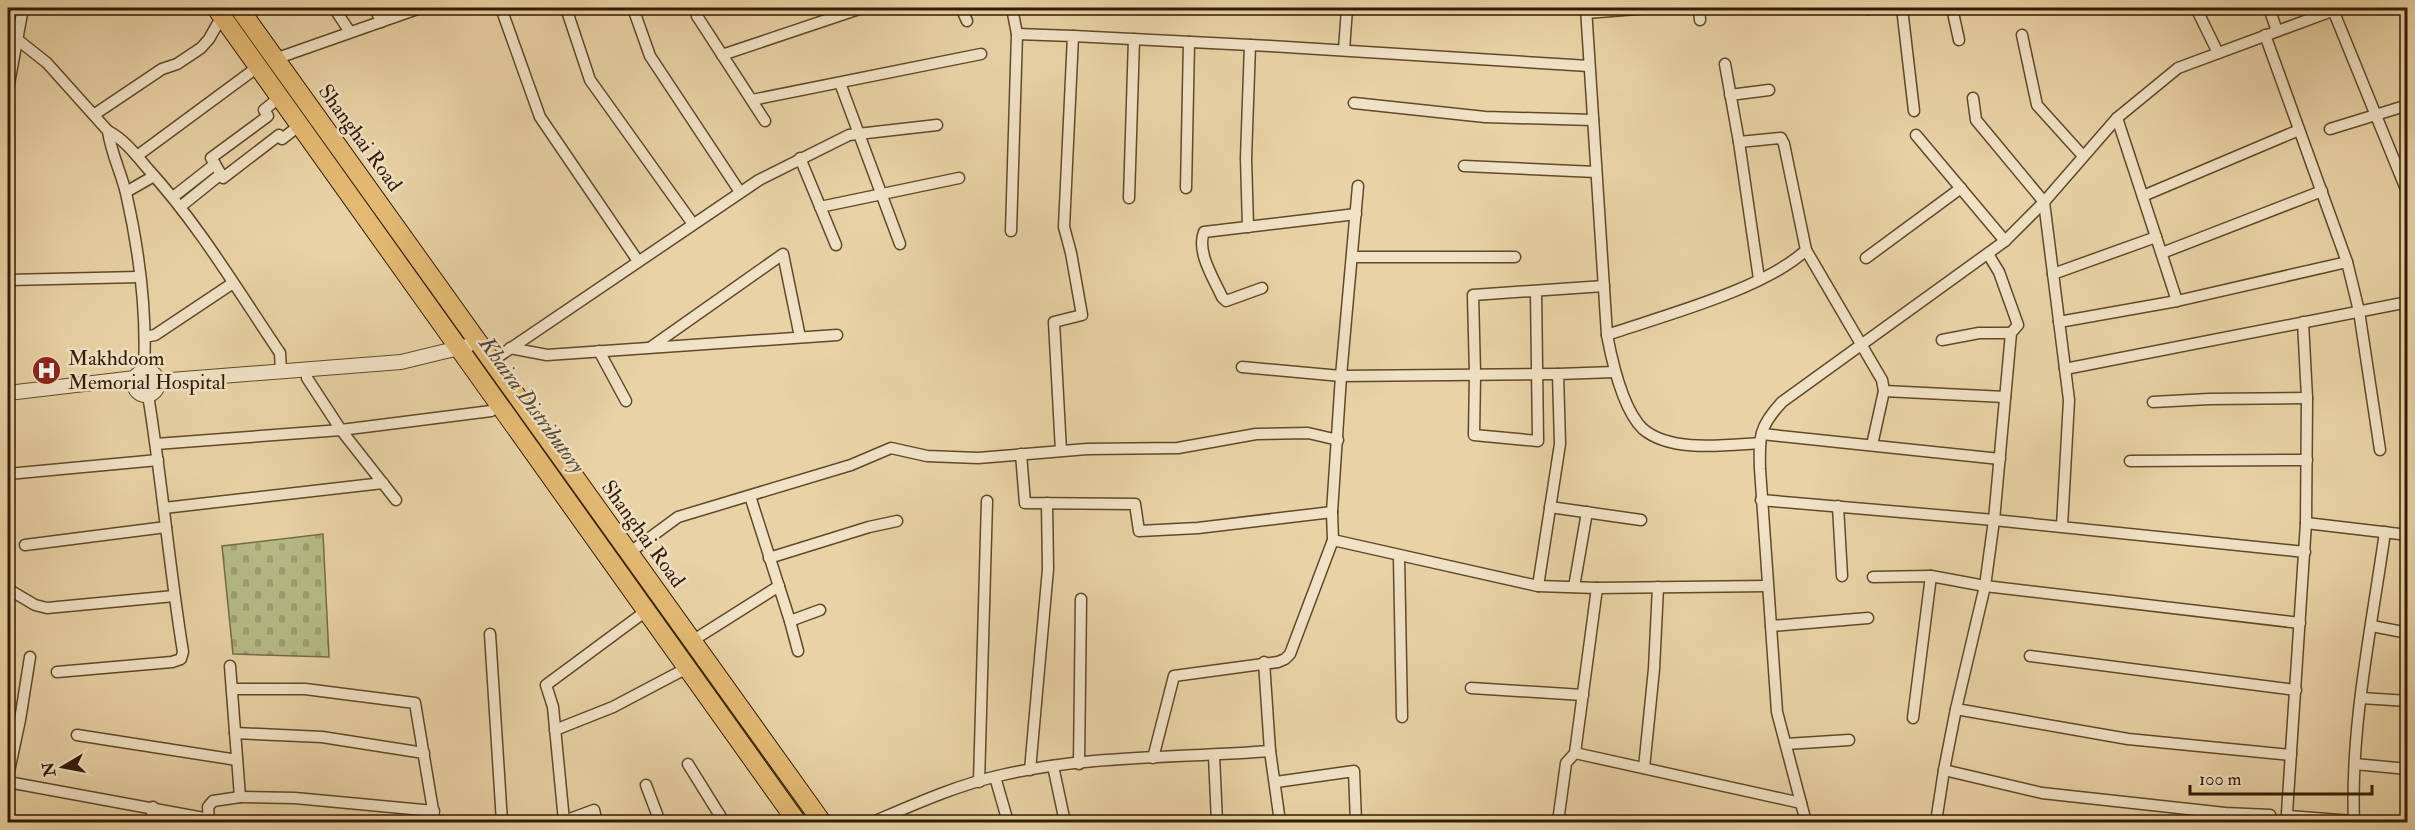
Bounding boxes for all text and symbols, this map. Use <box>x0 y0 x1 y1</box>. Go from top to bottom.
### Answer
street label: Shanghai Road <box>312 79 408 197</box>
water label: Khaira Distributory <box>472 330 591 479</box>
place label: Makhdoom Memorial Hospital <box>68 345 227 396</box>
hospital icon: Makhdoom Memorial Hospital <box>31 354 63 386</box>
street label: Shanghai Road <box>595 475 691 593</box>
north arrow <box>33 737 93 797</box>
scale bar <box>2190 758 2372 796</box>
text: N <box>38 760 60 779</box>
text: 100 m <box>2199 768 2242 791</box>

